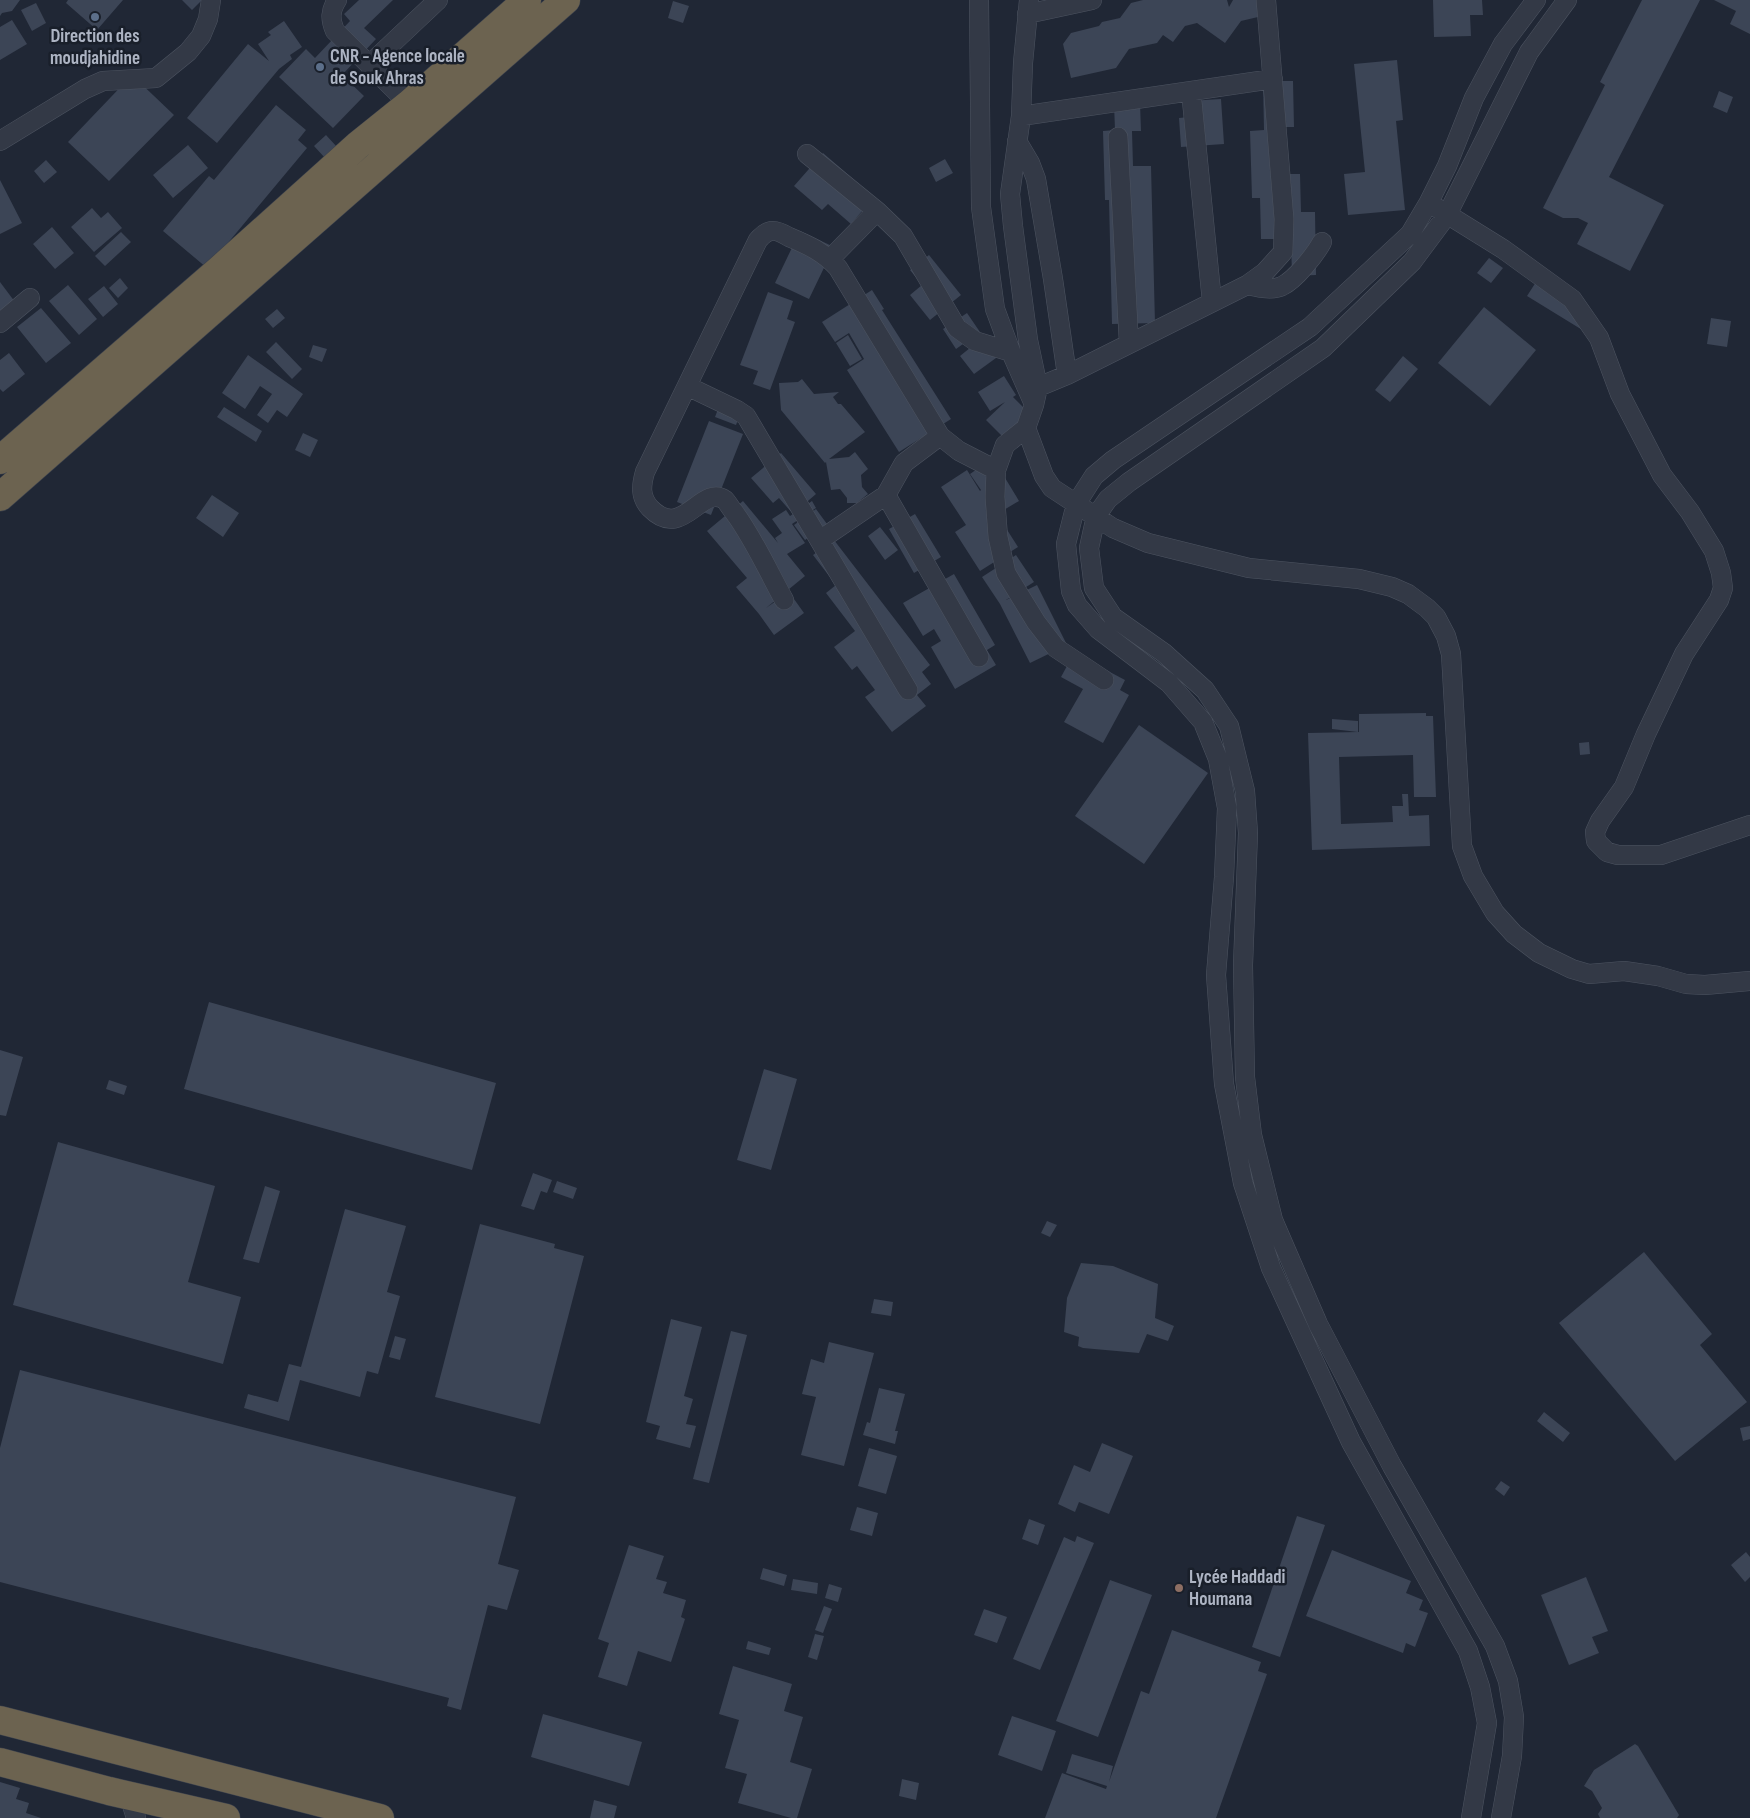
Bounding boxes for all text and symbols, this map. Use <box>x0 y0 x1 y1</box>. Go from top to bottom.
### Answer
marker: Direction des moudjahidine <box>89 11 101 23</box>
place label: Direction des moudjahidine <box>50 25 140 70</box>
place label: CNR - Agence locale de Souk Ahras <box>330 45 465 90</box>
marker: CNR - Agence locale de Souk Ahras <box>314 61 326 73</box>
place label: Lycée Haddadi Houmana <box>1189 1566 1285 1611</box>
marker: Lycée Haddadi Houmana <box>1173 1582 1185 1594</box>

